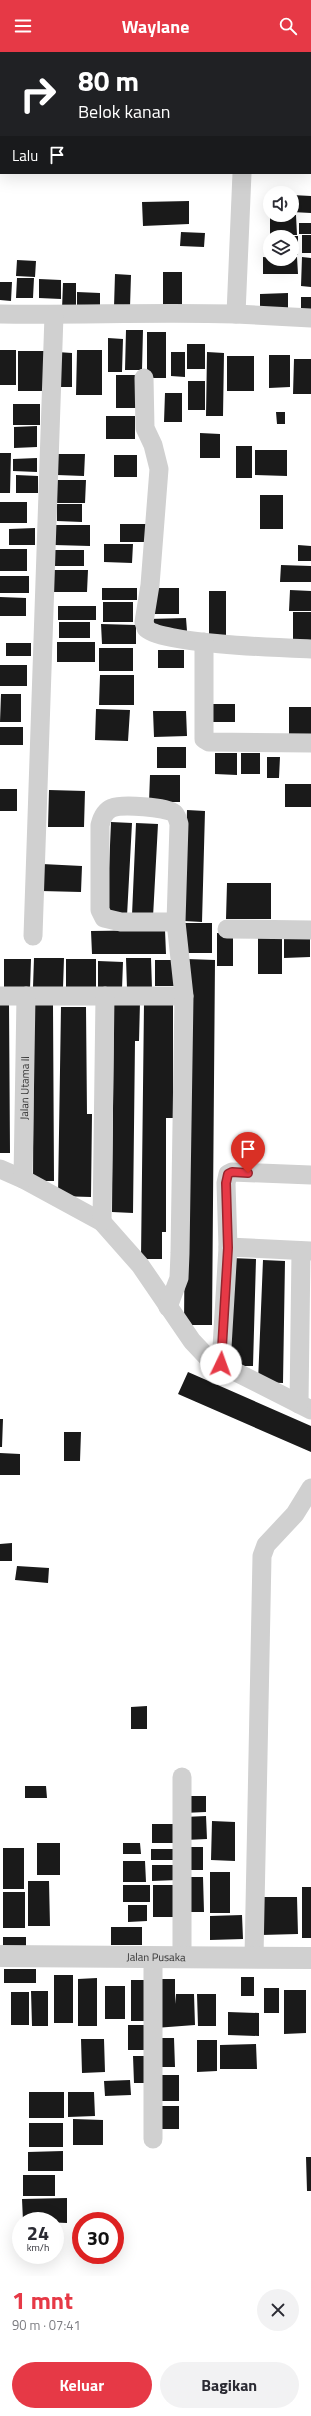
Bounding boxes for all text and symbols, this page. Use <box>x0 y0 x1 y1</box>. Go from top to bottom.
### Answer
text: Waylane <box>122 13 189 40</box>
icon: menu <box>12 15 34 37</box>
icon: search <box>277 15 299 37</box>
text: 80 m <box>78 59 139 102</box>
icon: right <box>12 68 64 120</box>
text: Belok kanan <box>78 98 170 125</box>
text: Lalu <box>12 144 38 167</box>
icon: arrive <box>46 144 68 166</box>
map controls <box>263 186 299 266</box>
button: sound <box>263 186 299 222</box>
button: layers <box>263 230 299 266</box>
street label: Jalan Utama ll <box>16 1056 33 1120</box>
pin <box>231 1132 265 1173</box>
icon: arrive <box>237 1138 259 1160</box>
position arrow <box>200 1343 242 1385</box>
street label: Jalan Pusaka <box>127 1949 186 1965</box>
speed limit sign: 30 <box>72 2212 124 2264</box>
text: 24 <box>27 2217 49 2248</box>
text: km/h <box>27 2240 49 2255</box>
text: 1 mnt <box>12 2282 73 2318</box>
button: close <box>257 2289 299 2331</box>
text: 90 m · 07:41 <box>12 2315 81 2335</box>
button: Keluar <box>12 2362 152 2408</box>
button: Bagikan <box>160 2362 299 2408</box>

